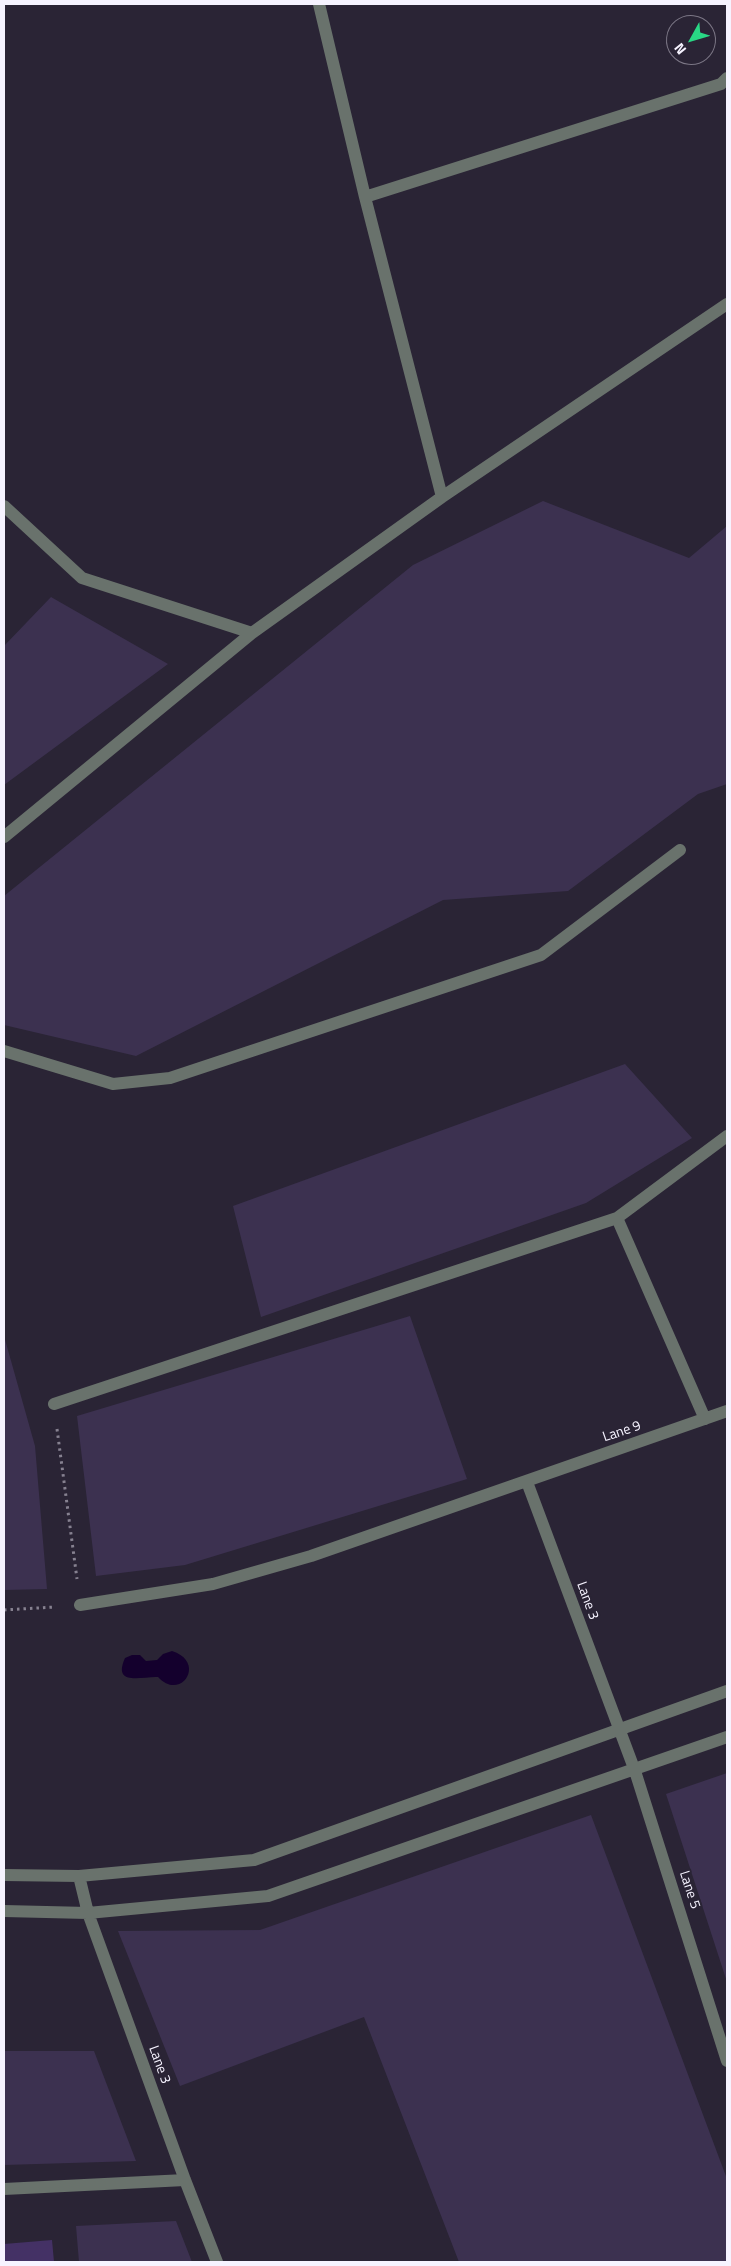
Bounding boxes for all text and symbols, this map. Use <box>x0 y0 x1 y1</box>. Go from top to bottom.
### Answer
north arrow <box>666 15 716 65</box>
text: N <box>669 39 691 60</box>
street label: Lane 9 <box>601 1418 643 1446</box>
street label: Lane 3 <box>572 1580 602 1622</box>
street label: Lane 5 <box>675 1869 703 1911</box>
street label: Lane 3 <box>144 2044 174 2086</box>

